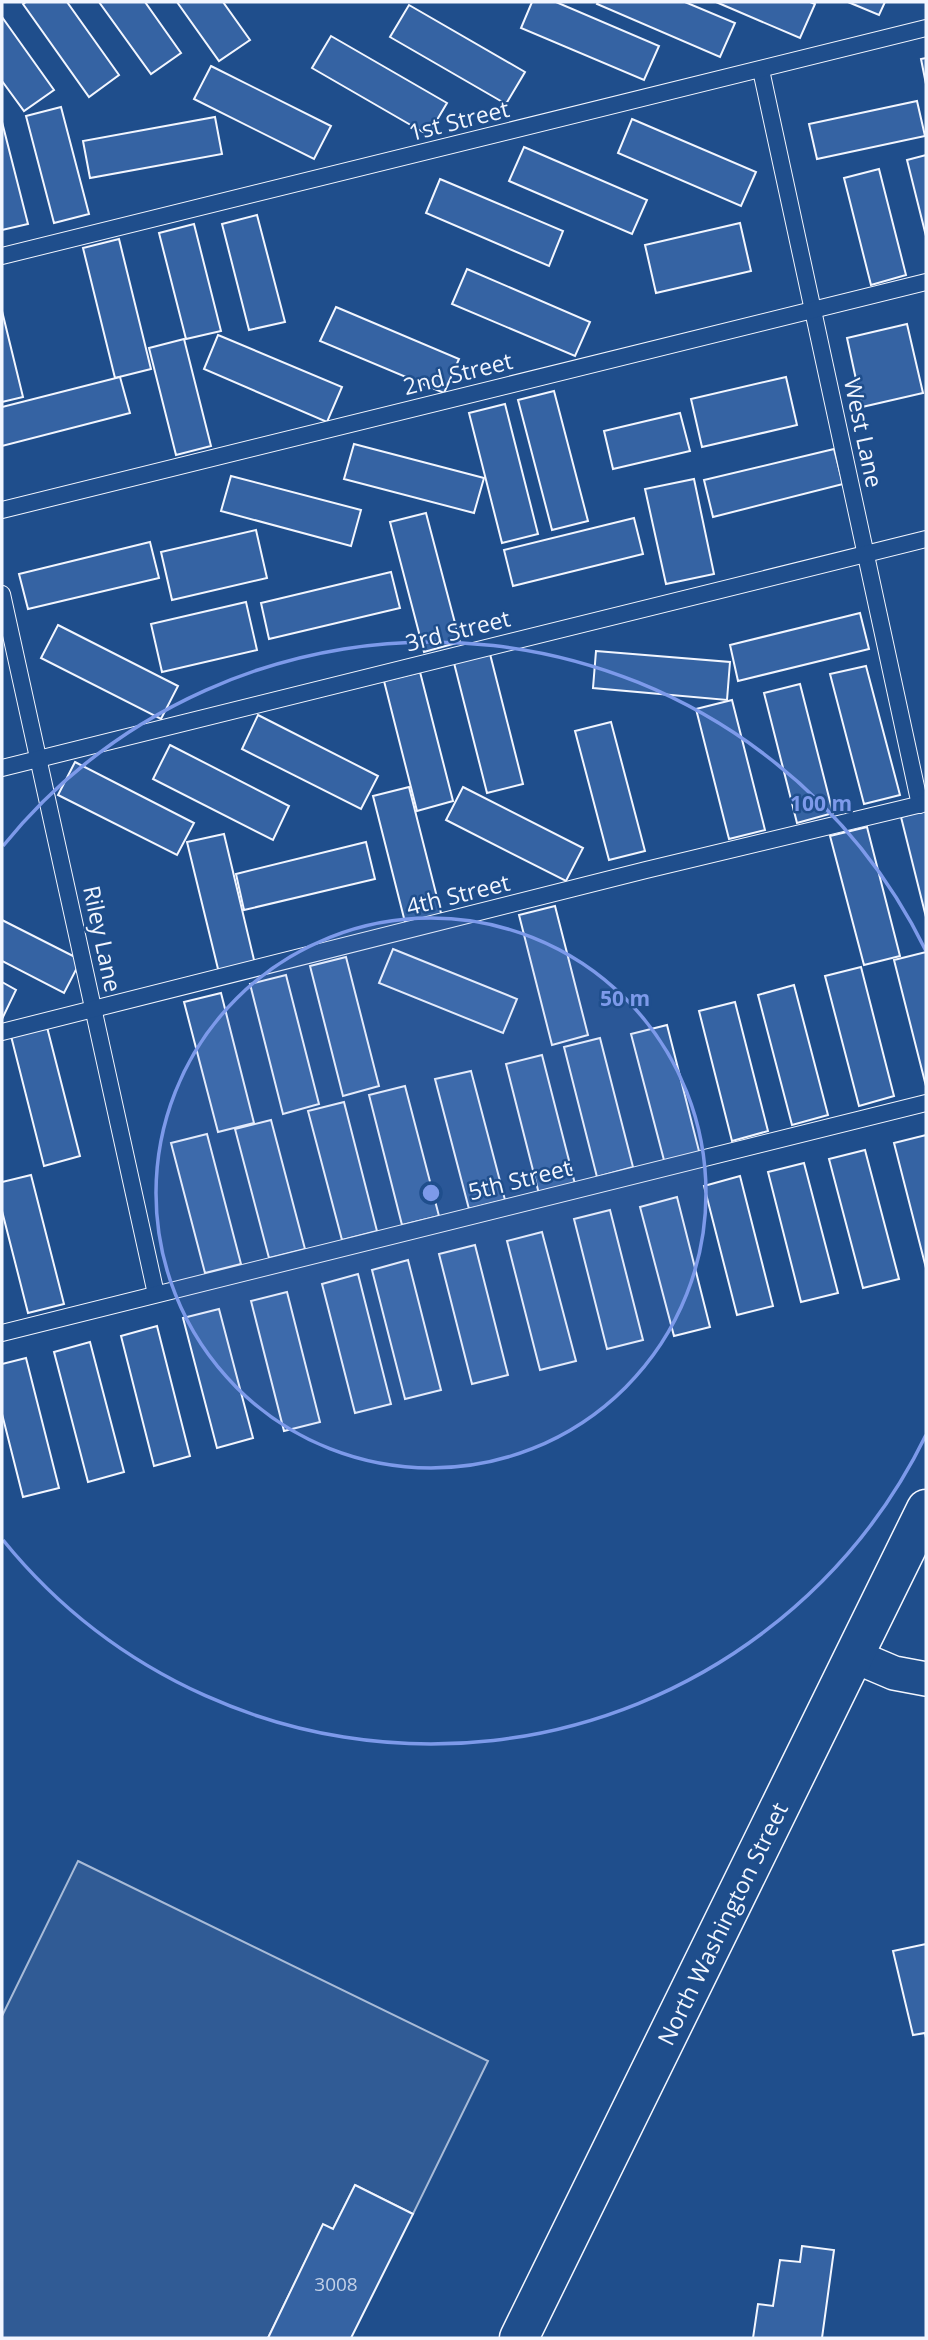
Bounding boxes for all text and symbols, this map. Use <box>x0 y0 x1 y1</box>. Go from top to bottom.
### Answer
street label: 1st Street <box>405 92 512 148</box>
street label: 2nd Street <box>400 344 516 402</box>
street label: West Lane <box>837 375 891 490</box>
street label: 3rd Street <box>402 602 513 658</box>
text: 100 m <box>790 789 852 817</box>
street label: 4th Street <box>403 866 513 922</box>
street label: Riley Lane <box>76 883 130 995</box>
text: 50 m <box>600 984 650 1012</box>
street label: 5th Street <box>465 1151 575 1207</box>
centre of rings <box>419 1181 443 1205</box>
street label: North Washington Street <box>649 1797 795 2050</box>
house number: 3008 <box>314 2271 358 2297</box>

